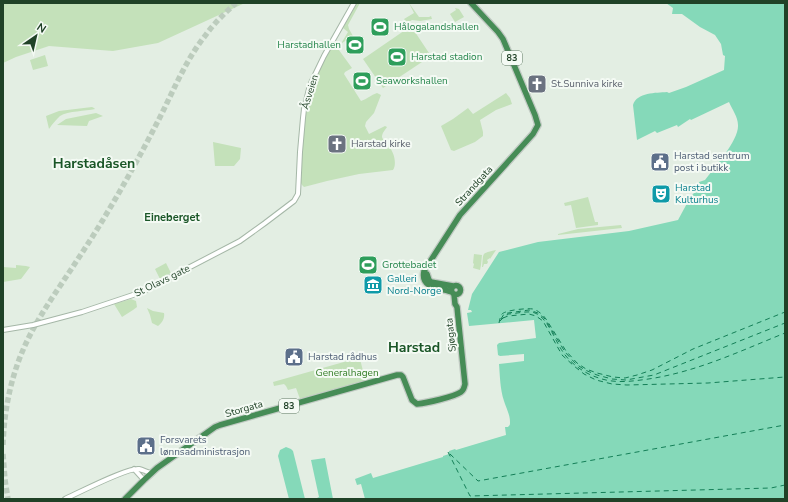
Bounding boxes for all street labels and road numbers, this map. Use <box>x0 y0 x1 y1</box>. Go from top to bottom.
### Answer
road number: 83 <box>502 51 522 65</box>
street label: Åsveien <box>298 73 322 111</box>
street label: Strandgata <box>452 163 496 209</box>
street label: St Olavs gate <box>132 261 192 301</box>
street label: Sjøgata <box>442 317 460 353</box>
street label: Storgata <box>224 397 264 421</box>
road number: 83 <box>279 399 299 413</box>

